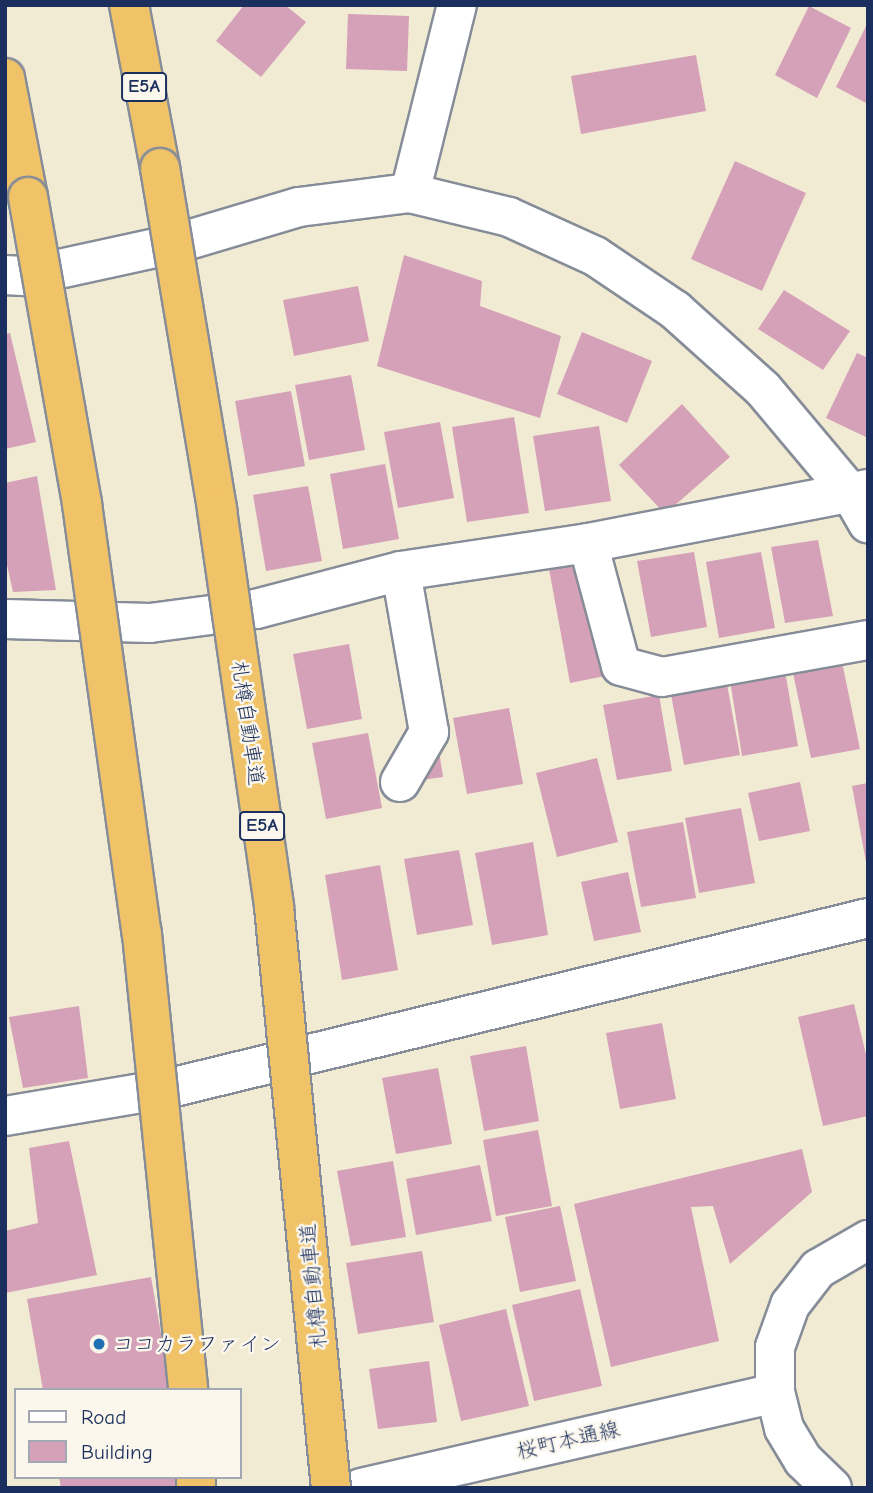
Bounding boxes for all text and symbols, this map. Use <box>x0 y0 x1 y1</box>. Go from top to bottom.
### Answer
road number: E5A <box>120 72 168 102</box>
street label: 札樽自動車道 <box>227 659 269 787</box>
road number: E5A <box>238 810 286 842</box>
street label: 札樽自動車道 <box>295 1222 331 1350</box>
place label: ココカラファイン <box>113 1331 281 1357</box>
marker: ココカラファイン <box>91 1336 107 1352</box>
legend <box>14 1388 242 1479</box>
text: Road <box>81 1405 126 1429</box>
street label: 桜町本通線 <box>514 1416 622 1464</box>
text: Building <box>81 1440 153 1464</box>

